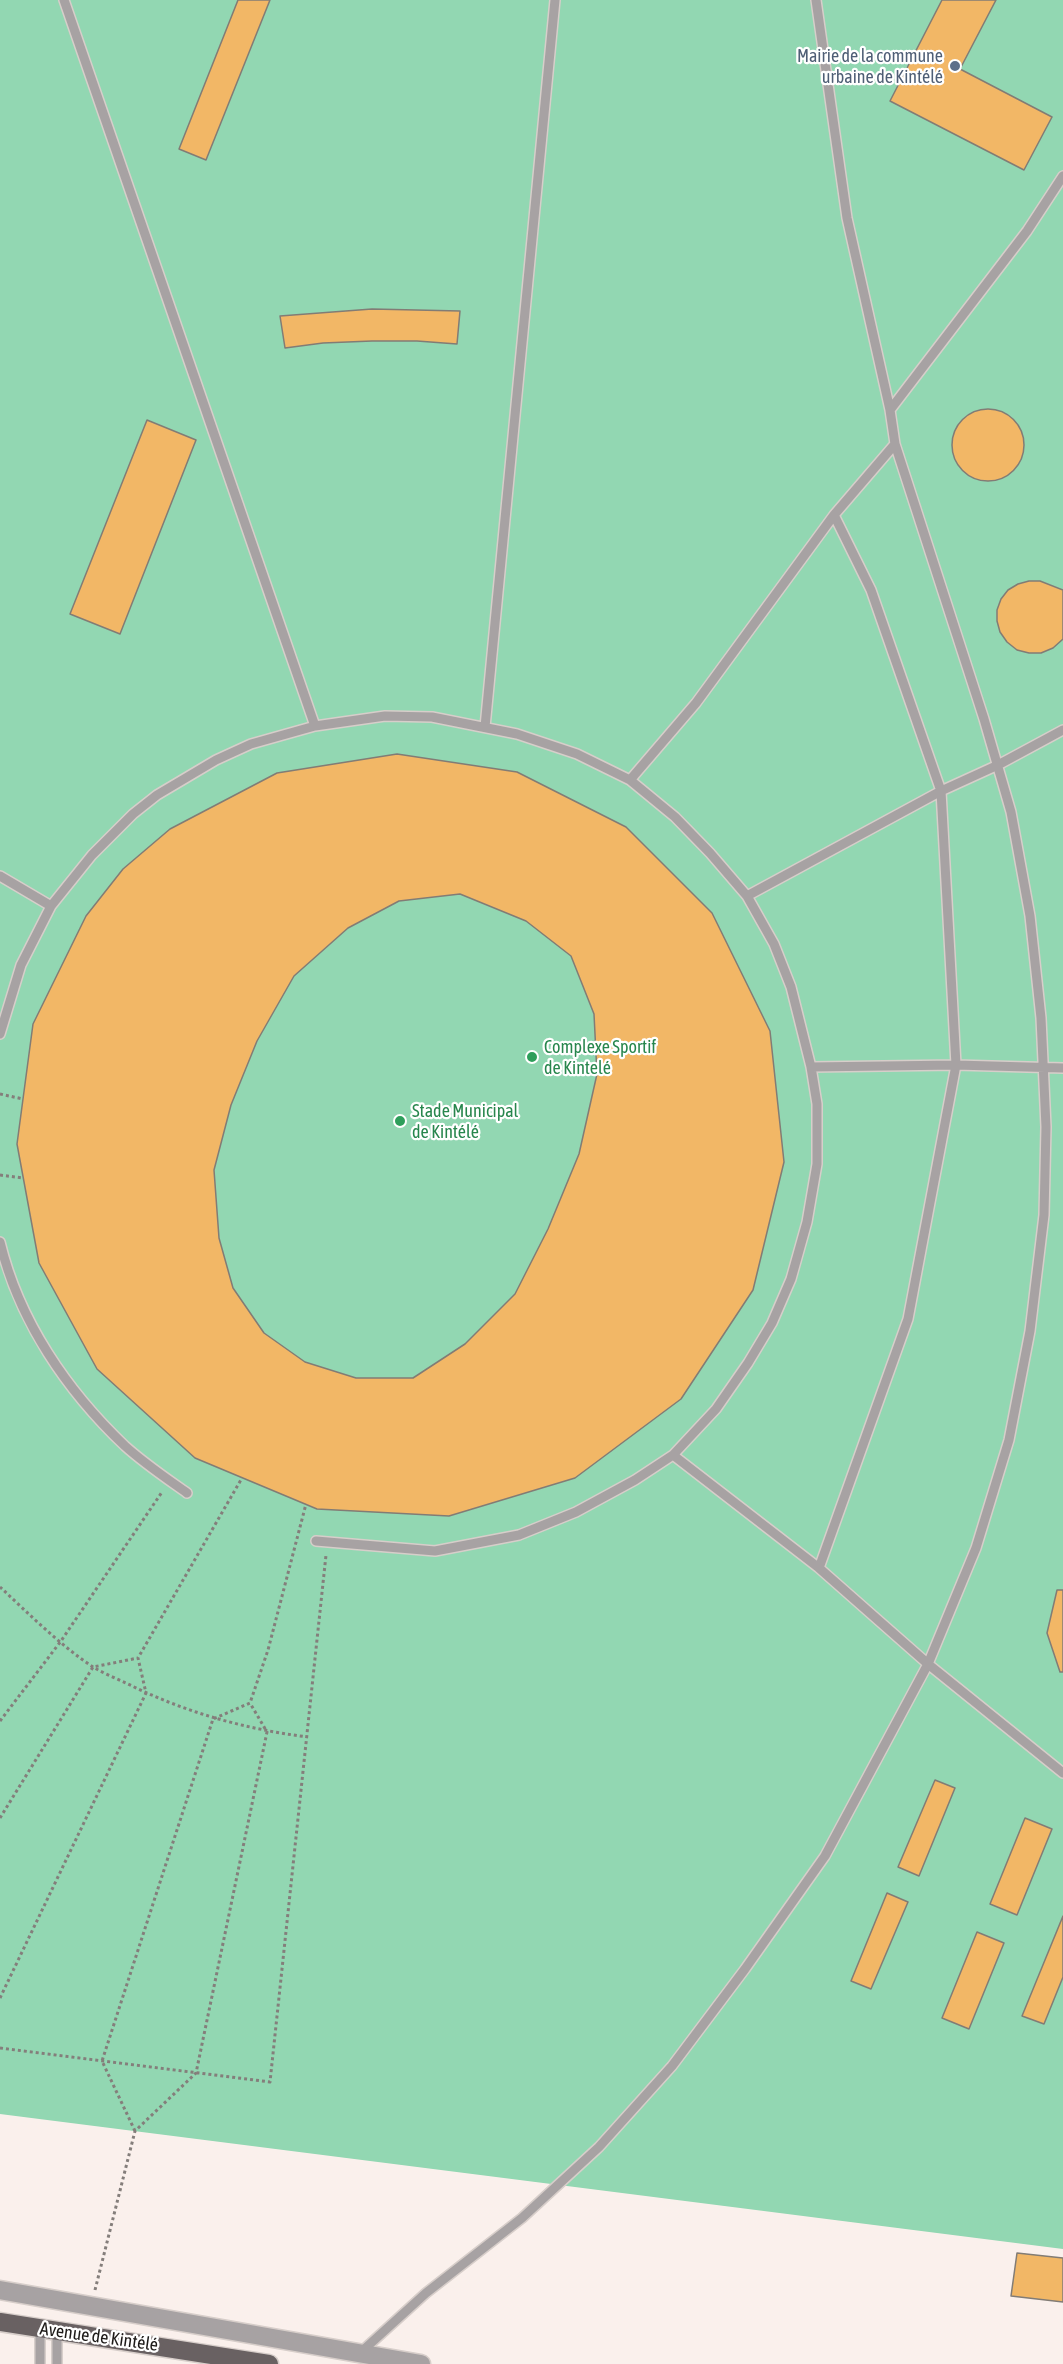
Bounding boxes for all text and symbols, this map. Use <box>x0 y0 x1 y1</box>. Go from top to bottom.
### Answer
place label: Mairie de la commune urbaine de Kintélé <box>797 45 943 88</box>
marker: Mairie de la commune urbaine de Kintélé <box>948 59 962 73</box>
place label: Complexe Sportif de Kintelé <box>544 1036 656 1078</box>
marker: Complexe Sportif de Kintelé <box>525 1050 539 1064</box>
place label: Stade Municipal de Kintélé <box>412 1100 518 1142</box>
marker: Stade Municipal de Kintélé <box>393 1114 407 1128</box>
street label: Avenue de Kintélé <box>39 2318 159 2356</box>

